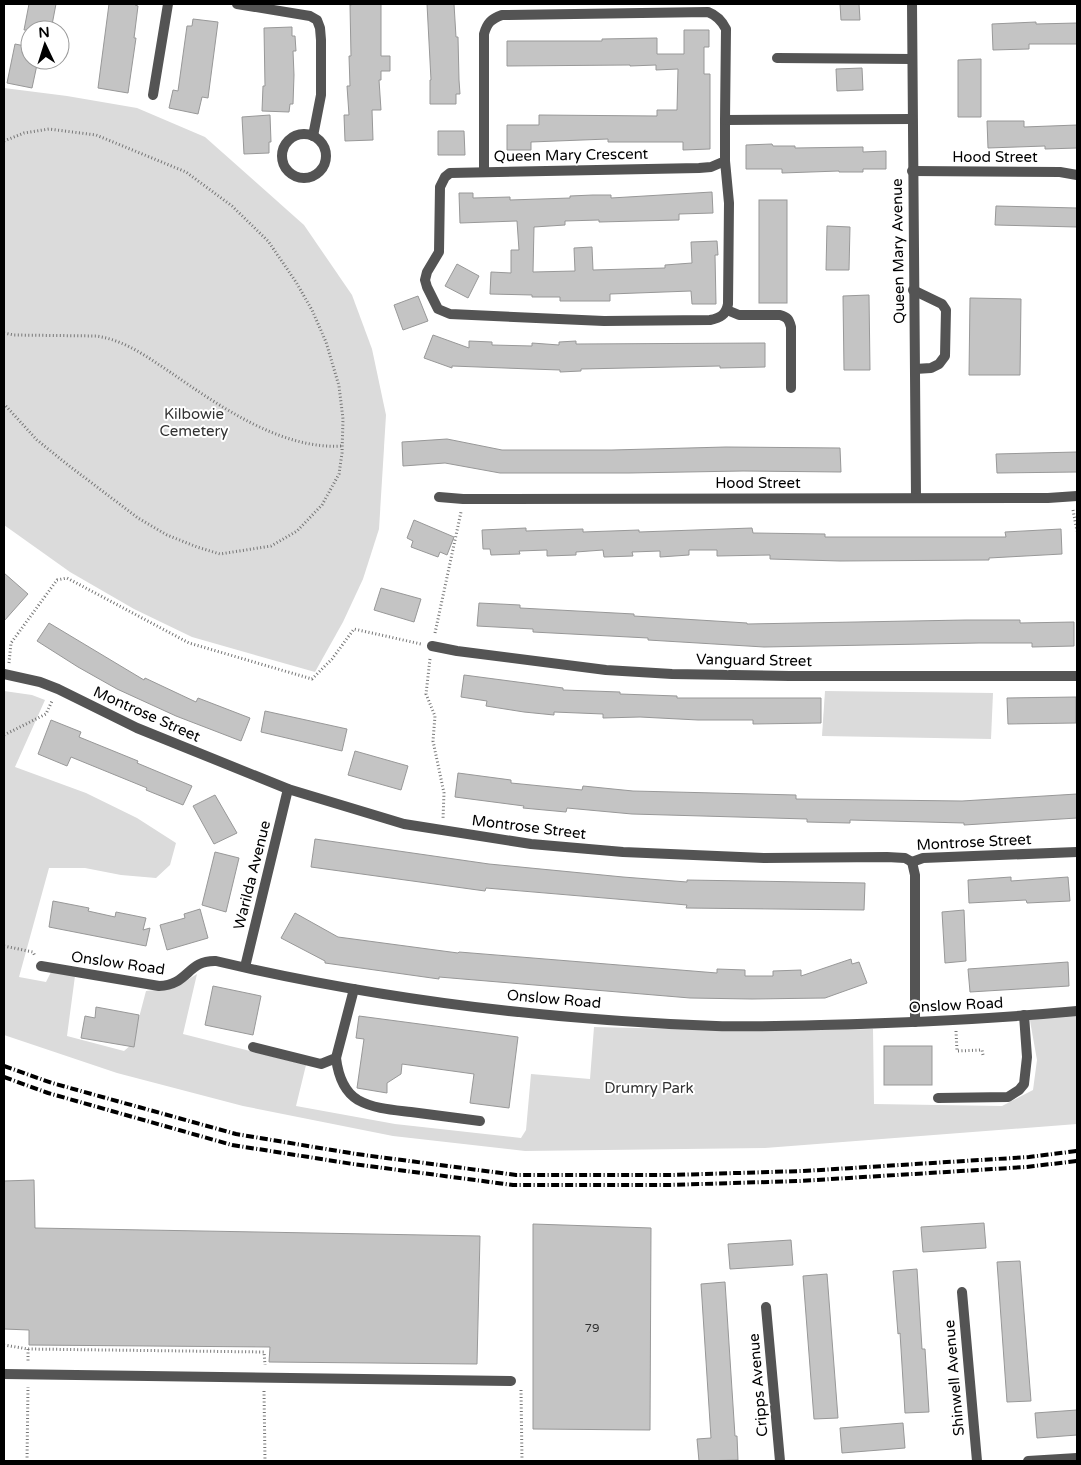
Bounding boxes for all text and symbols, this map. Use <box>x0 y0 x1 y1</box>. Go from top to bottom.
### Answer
north arrow <box>20 20 70 70</box>
text: N <box>38 24 50 41</box>
street label: Queen Mary Crescent <box>494 145 649 165</box>
street label: Hood Street <box>952 148 1038 166</box>
street label: Queen Mary Avenue <box>888 178 908 324</box>
park label: Kilbowie Cemetery <box>160 405 228 440</box>
street label: Hood Street <box>715 474 801 492</box>
street label: Vanguard Street <box>696 650 812 670</box>
street label: Montrose Street <box>91 682 204 746</box>
street label: Montrose Street <box>471 811 588 843</box>
street label: Warilda Avenue <box>230 819 274 931</box>
street label: Montrose Street <box>916 830 1032 854</box>
street label: Onslow Road <box>70 948 166 978</box>
street label: Onslow Road <box>506 986 602 1012</box>
street label: Onslow Road <box>908 994 1004 1016</box>
park label: Drumry Park <box>604 1079 694 1097</box>
street label: Shinwell Avenue <box>940 1319 968 1437</box>
house number: 79 <box>584 1321 600 1335</box>
street label: Cripps Avenue <box>745 1333 771 1437</box>

